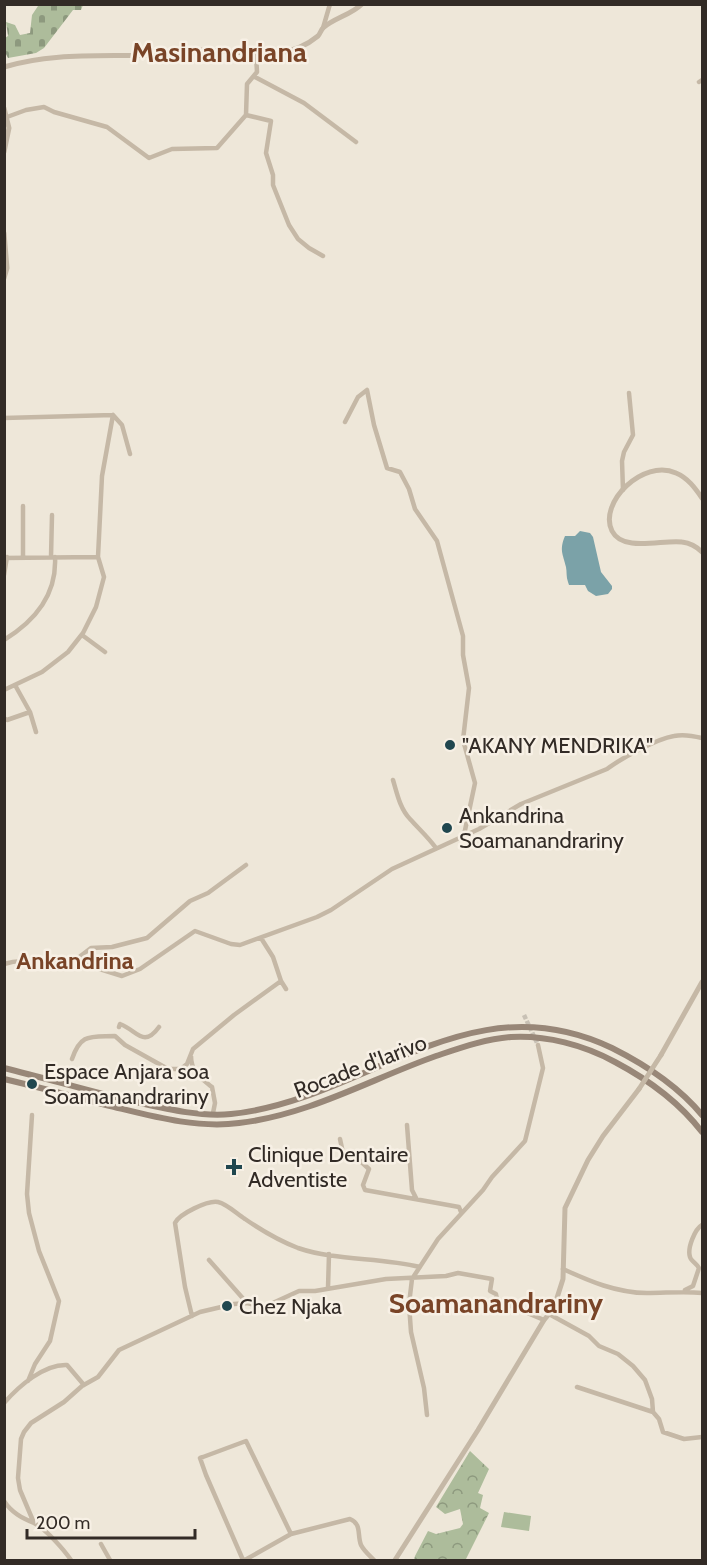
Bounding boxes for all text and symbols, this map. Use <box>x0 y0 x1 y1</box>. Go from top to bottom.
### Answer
district label: Masinandriana <box>131 35 307 69</box>
place label: "AKANY MENDRIKA" <box>462 732 653 759</box>
marker: "AKANY MENDRIKA" <box>443 738 457 752</box>
place label: Ankandrina Soamanandrariny <box>459 802 624 854</box>
marker: Ankandrina Soamanandrariny <box>440 821 454 835</box>
district label: Ankandrina <box>16 946 134 975</box>
street label: Rocade d'Iarivo <box>290 1029 430 1104</box>
place label: Espace Anjara soa Soamanandrariny <box>44 1058 210 1110</box>
marker: Espace Anjara soa Soamanandrariny <box>25 1077 39 1091</box>
place label: Clinique Dentaire Adventiste <box>248 1141 408 1193</box>
marker: Clinique Dentaire Adventiste <box>225 1158 243 1176</box>
district label: Soamanandrariny <box>389 1286 603 1320</box>
place label: Chez Njaka <box>239 1293 342 1320</box>
marker: Chez Njaka <box>220 1299 234 1313</box>
scale bar <box>27 1502 195 1540</box>
text: 200 m <box>36 1512 90 1534</box>

